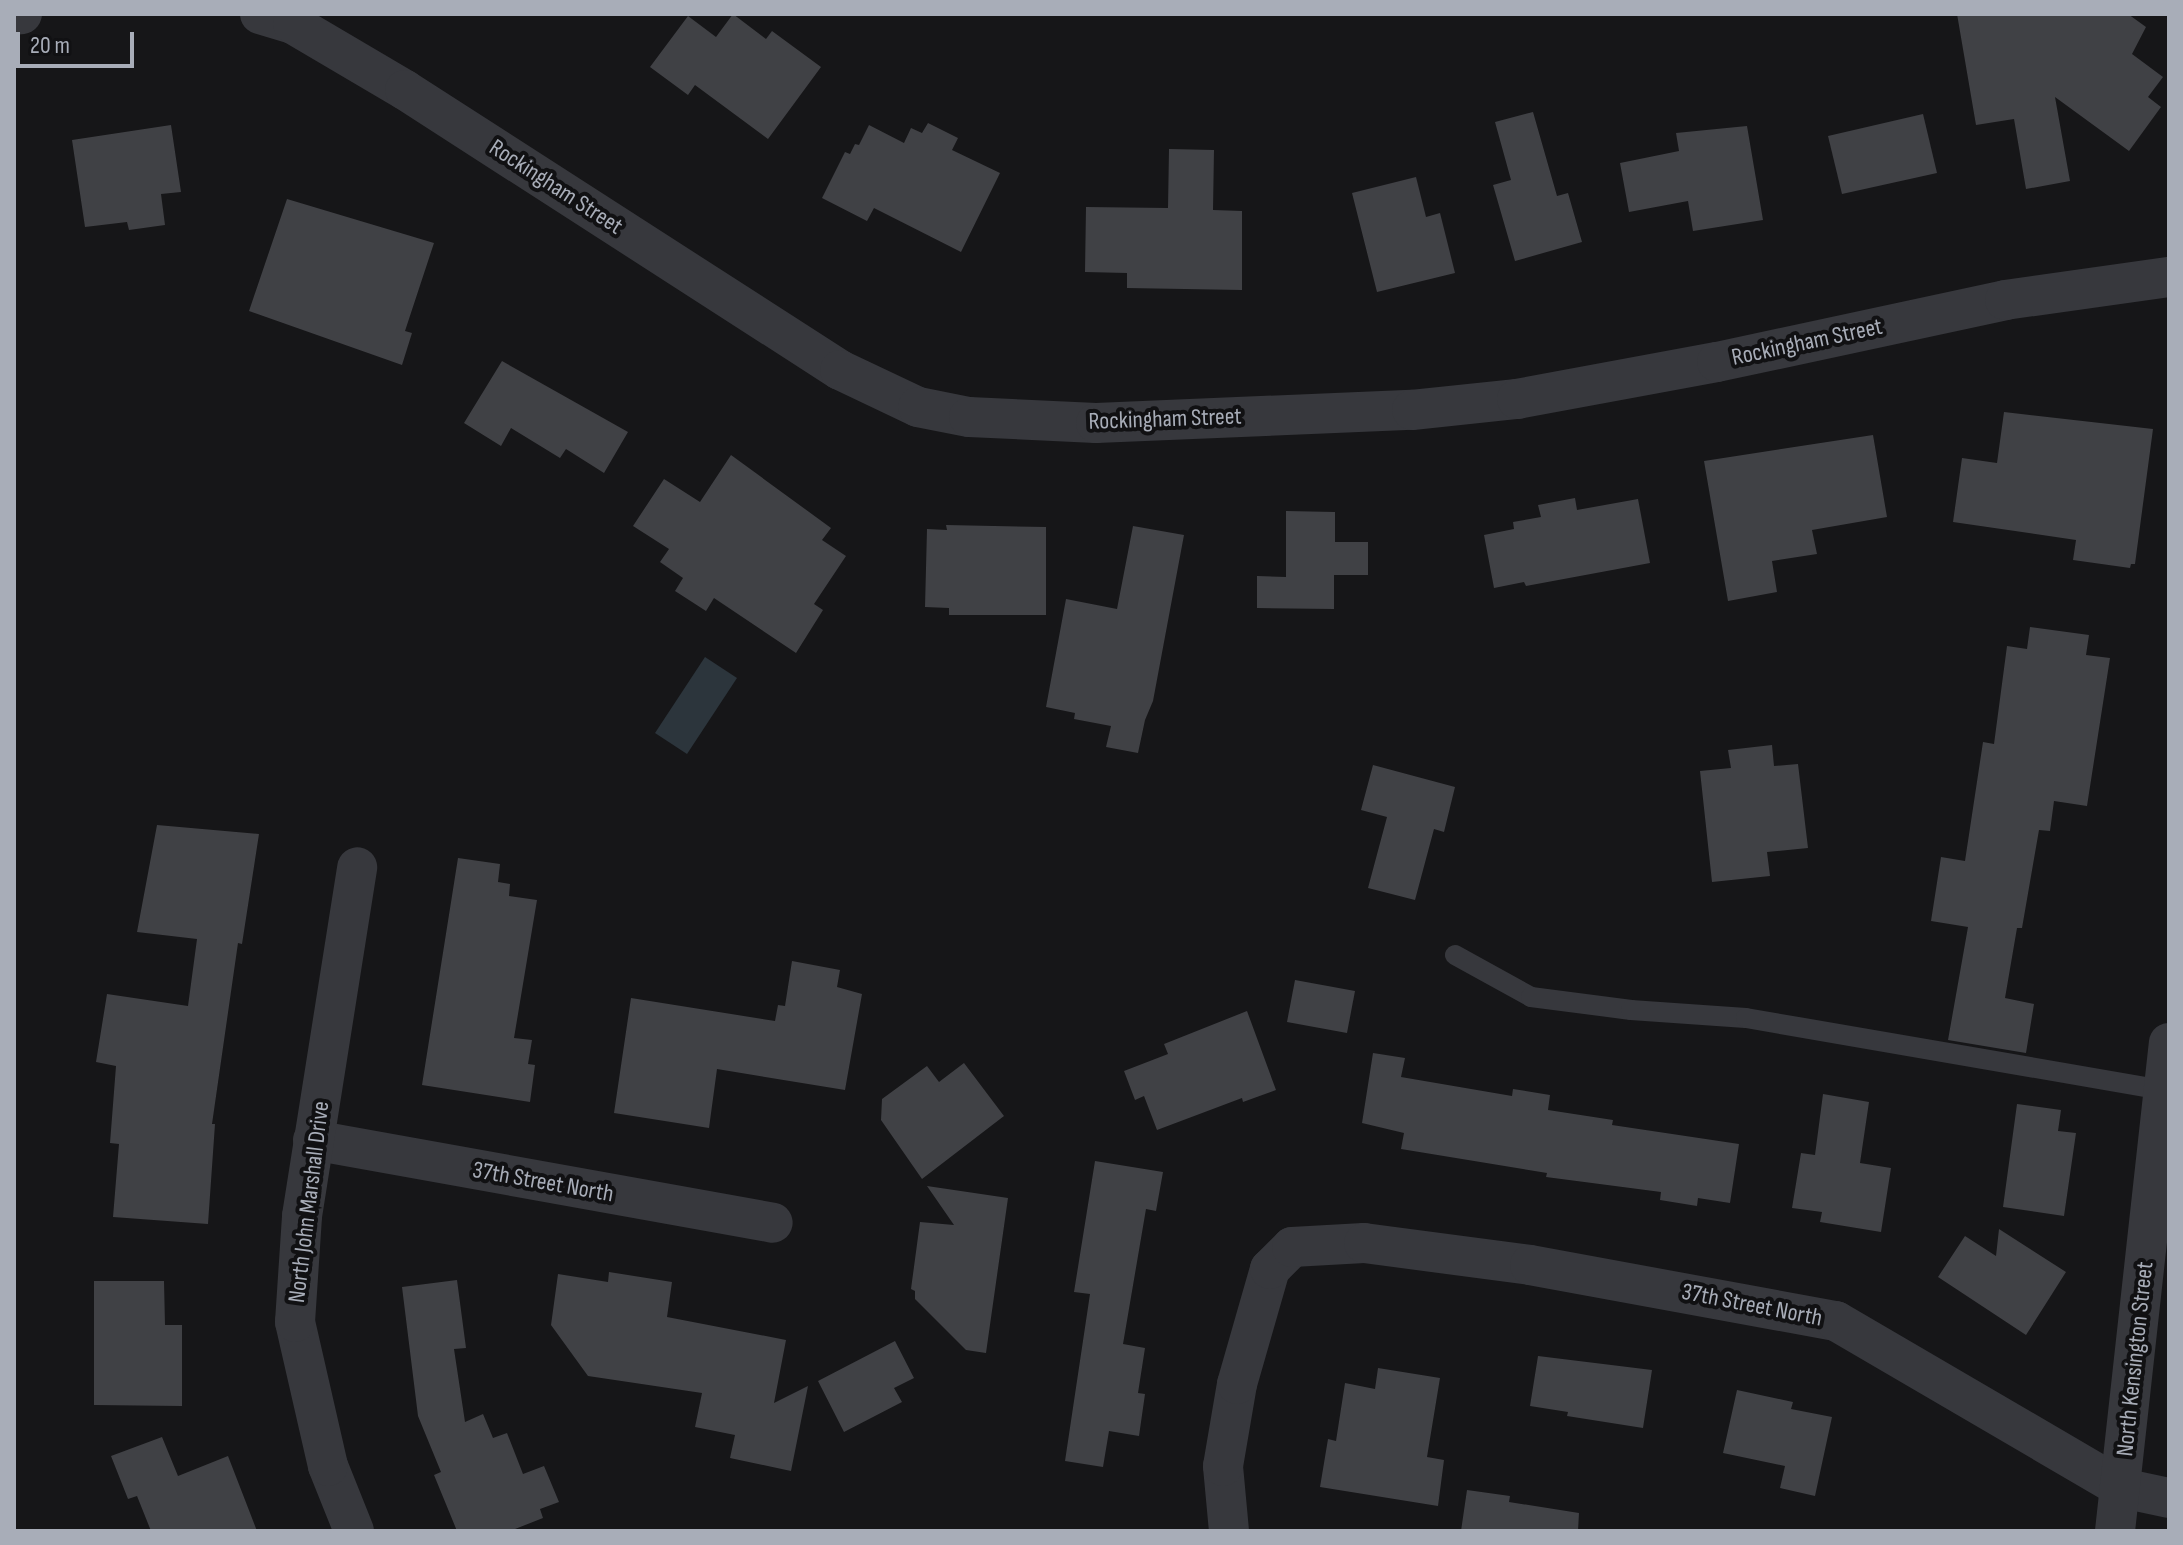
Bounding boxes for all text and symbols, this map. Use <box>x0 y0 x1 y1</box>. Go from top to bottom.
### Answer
scale bar <box>20 16 138 66</box>
text: 20 m <box>30 31 70 60</box>
street label: Rockingham Street <box>484 133 628 241</box>
street label: Rockingham Street <box>1729 312 1885 372</box>
street label: Rockingham Street <box>1088 402 1242 436</box>
street label: North John Marshall Drive <box>282 1100 336 1304</box>
street label: 37th Street North <box>470 1155 616 1209</box>
street label: North Kensington Street <box>2110 1260 2160 1458</box>
street label: 37th Street North <box>1679 1277 1825 1333</box>

